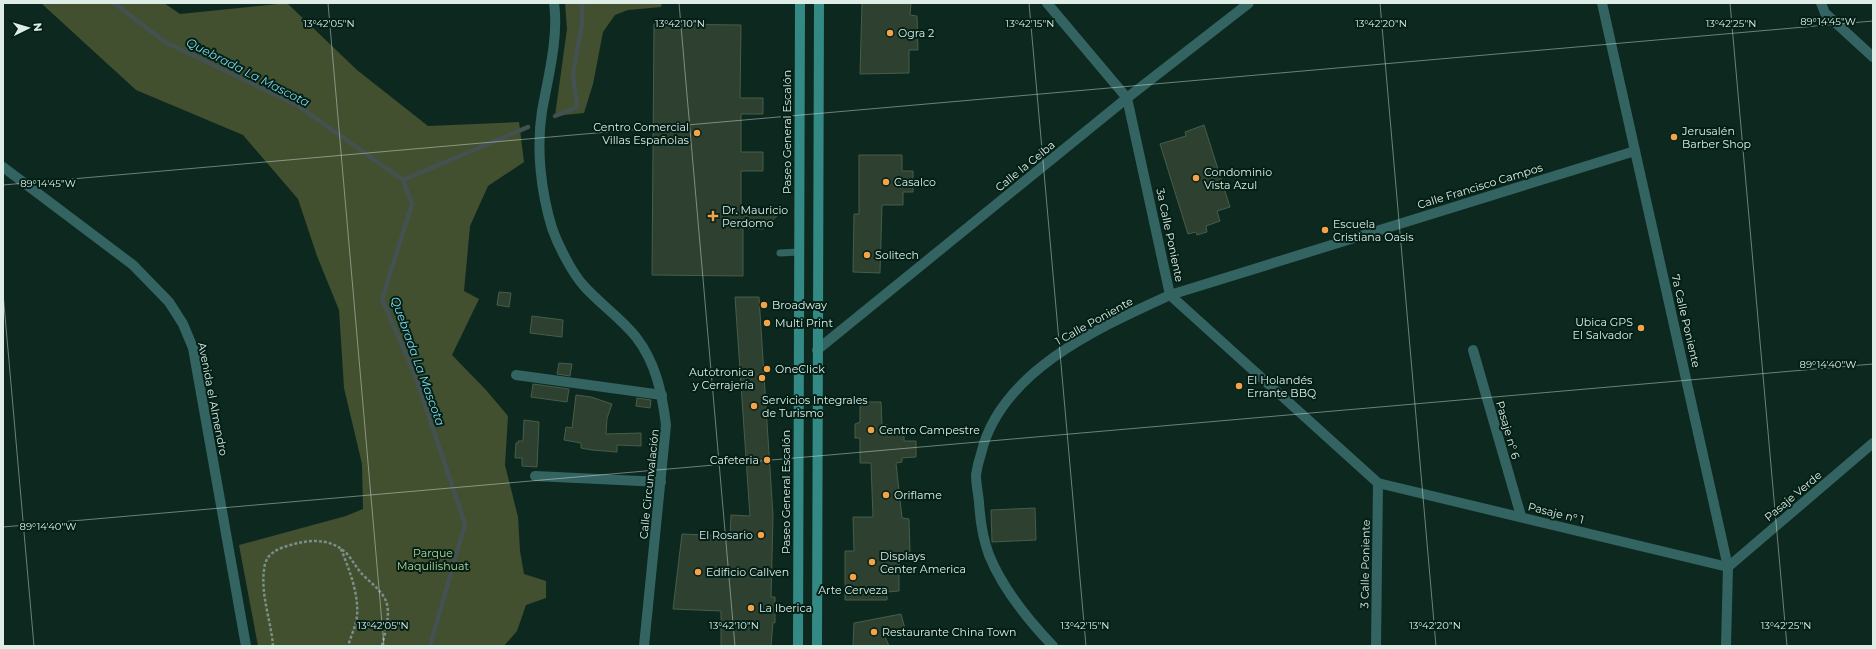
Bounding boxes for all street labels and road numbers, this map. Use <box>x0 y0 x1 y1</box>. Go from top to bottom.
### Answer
street label: Paseo General Escalón <box>780 70 794 194</box>
street label: Calle la Ceiba <box>992 138 1058 194</box>
street label: Calle Francisco Campos <box>1416 160 1545 212</box>
street label: 3a Calle Poniente <box>1153 187 1187 283</box>
street label: 7a Calle Poniente <box>1668 273 1704 369</box>
street label: 1 Calle Poniente <box>1053 294 1136 348</box>
street label: Avenida el Almendro <box>195 341 231 457</box>
street label: Pasaje n° 6 <box>1493 399 1523 461</box>
street label: Calle Circunvalación <box>636 428 662 540</box>
street label: Paseo General Escalón <box>779 430 793 554</box>
street label: Pasaje Verde <box>1761 468 1825 524</box>
street label: Pasaje n° 1 <box>1527 499 1585 527</box>
street label: 3 Calle Poniente <box>1357 519 1373 608</box>

